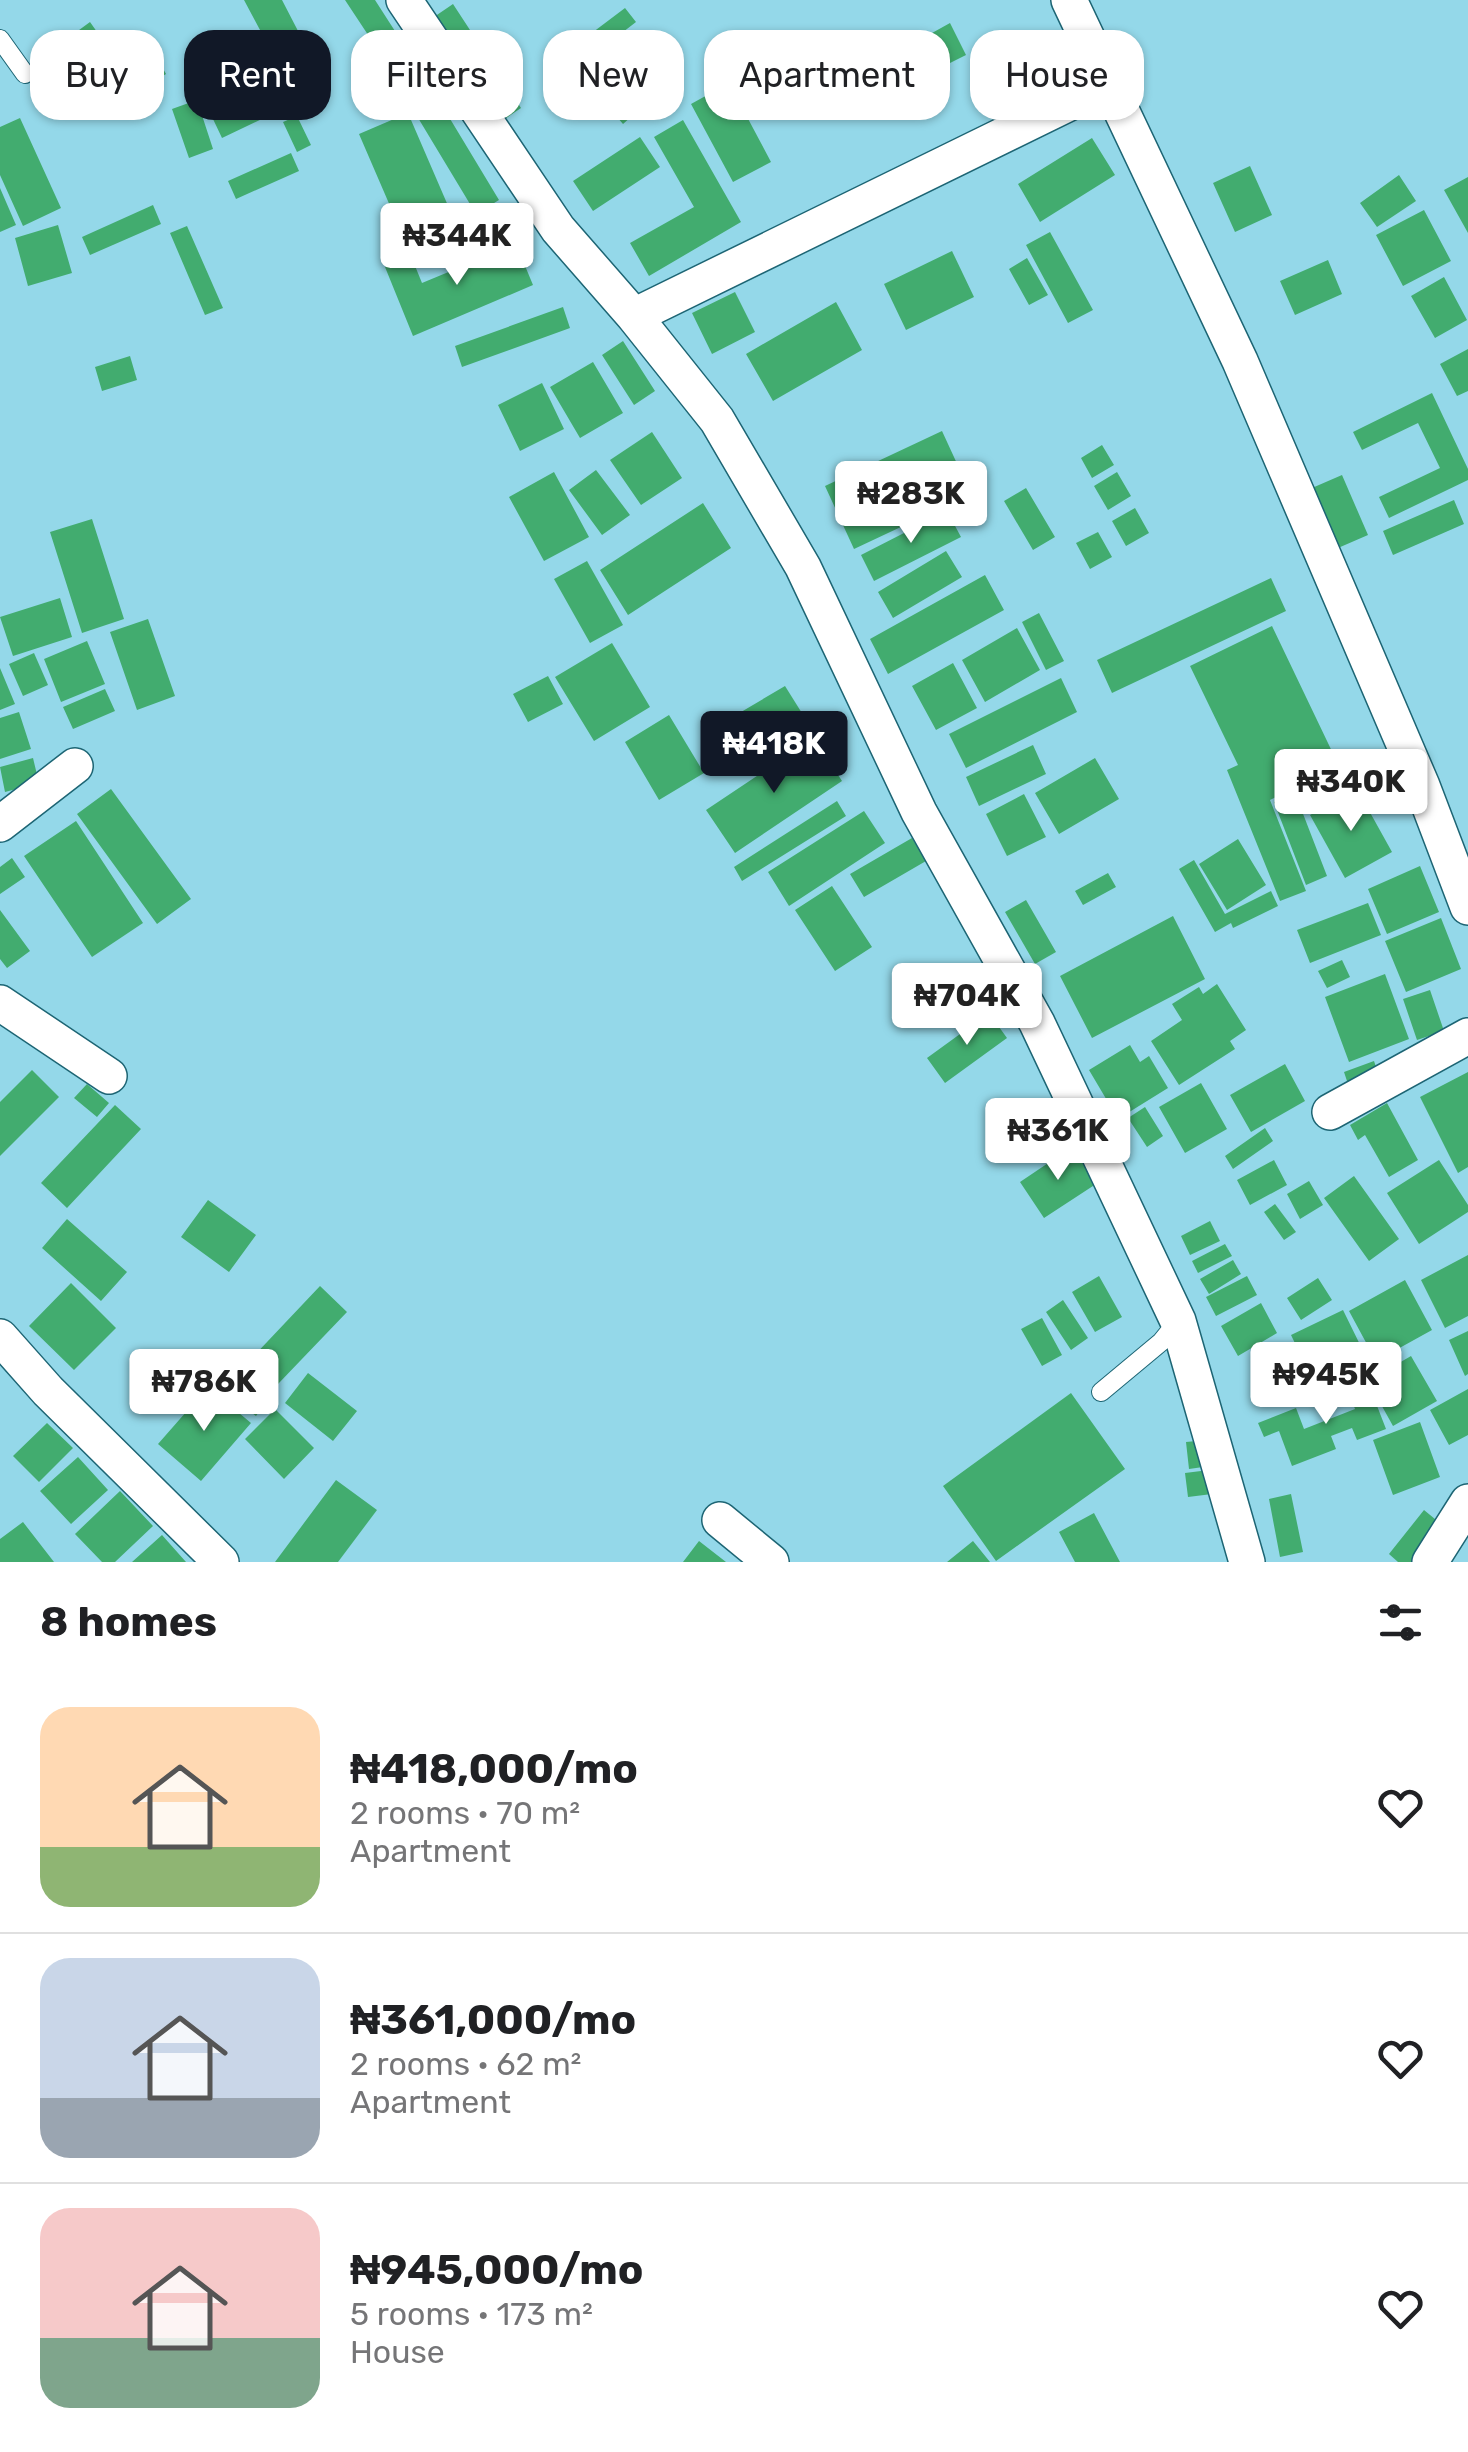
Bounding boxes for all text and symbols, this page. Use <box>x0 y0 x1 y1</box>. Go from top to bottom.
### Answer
chip: Buy <box>30 30 164 120</box>
chip: Rent <box>184 30 331 120</box>
chip: Filters <box>351 30 523 120</box>
chip: New <box>543 30 684 120</box>
chip: Apartment <box>704 30 950 120</box>
chip: House <box>970 30 1144 120</box>
pin: ₦344K <box>387 203 527 288</box>
text: ₦344K <box>402 216 512 254</box>
pin: ₦283K <box>841 461 981 546</box>
text: ₦283K <box>857 474 965 512</box>
pin: ₦418K <box>704 711 844 796</box>
text: ₦418K <box>723 724 825 762</box>
pin: ₦340K <box>1281 749 1421 834</box>
text: ₦340K <box>1296 762 1406 800</box>
pin: ₦704K <box>897 963 1037 1048</box>
text: ₦704K <box>914 976 1020 1014</box>
pin: ₦361K <box>988 1098 1128 1183</box>
text: ₦361K <box>1007 1111 1109 1149</box>
pin: ₦945K <box>1256 1342 1396 1427</box>
pin: ₦786K <box>134 1349 274 1434</box>
text: ₦945K <box>1272 1355 1380 1393</box>
text: ₦786K <box>151 1362 257 1400</box>
icon: filters <box>1373 1595 1428 1650</box>
text: 8 homes <box>40 1597 217 1647</box>
text: ₦418,000/mo <box>350 1744 638 1794</box>
icon: home <box>120 1747 240 1867</box>
icon: heart <box>1373 1780 1428 1835</box>
text: 2 rooms · 70 m² <box>350 1794 580 1832</box>
text: Apartment <box>350 1832 511 1870</box>
text: ₦361,000/mo <box>350 1995 636 2045</box>
icon: home <box>120 1998 240 2118</box>
icon: heart <box>1373 2031 1428 2086</box>
text: 2 rooms · 62 m² <box>350 2045 582 2083</box>
text: Apartment <box>350 2083 511 2121</box>
text: ₦945,000/mo <box>350 2245 643 2295</box>
icon: home <box>120 2248 240 2368</box>
icon: heart <box>1373 2281 1428 2336</box>
text: 5 rooms · 173 m² <box>350 2295 593 2333</box>
text: House <box>350 2333 445 2371</box>

